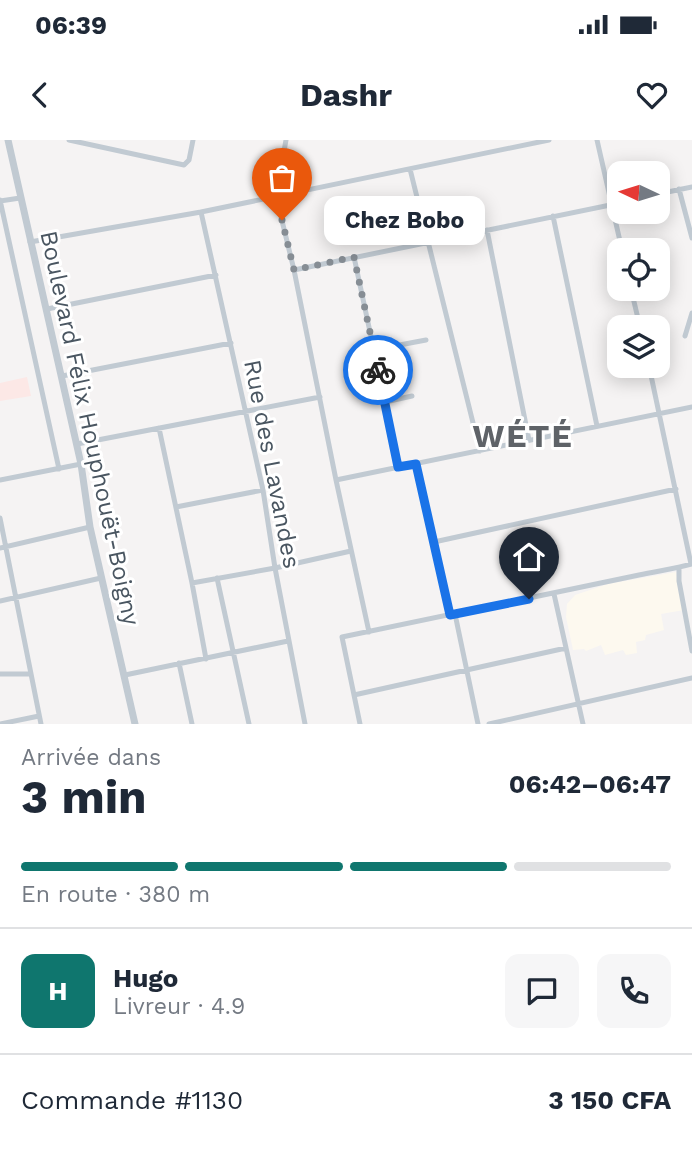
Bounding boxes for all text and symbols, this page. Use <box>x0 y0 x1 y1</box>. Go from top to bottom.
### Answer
text: 06:39 <box>35 10 107 40</box>
icon: back <box>21 76 59 114</box>
text: Dashr <box>300 76 392 114</box>
icon: heart <box>633 76 671 114</box>
pin <box>252 148 312 220</box>
icon: bag <box>263 159 301 197</box>
north arrow <box>607 161 670 224</box>
map controls <box>607 161 670 378</box>
callout: Chez Bobo <box>324 196 485 244</box>
text: Chez Bobo <box>345 207 464 234</box>
street label: Boulevard Félix Houphouët-Boigny <box>34 228 146 629</box>
button: locate <box>607 238 670 301</box>
button: layers <box>607 315 670 378</box>
courier <box>343 335 413 405</box>
icon: bike <box>359 351 397 389</box>
street label: Rue des Lavandes <box>238 357 306 571</box>
district label: WÉTÉ <box>472 417 574 455</box>
pin <box>499 527 559 599</box>
icon: home <box>510 538 548 576</box>
text: Arrivée dans <box>21 744 161 771</box>
text: 06:42–06:47 <box>509 769 671 799</box>
text: 3 min <box>21 770 147 824</box>
text: En route · 380 m <box>21 881 210 908</box>
button: chat <box>505 954 579 1028</box>
button: phone <box>597 954 671 1028</box>
text: Hugo <box>113 963 178 993</box>
text: H <box>48 976 68 1006</box>
text: Livreur · 4.9 <box>113 993 245 1020</box>
text: Commande #1130 <box>21 1085 243 1115</box>
text: 3 150 CFA <box>548 1085 671 1115</box>

